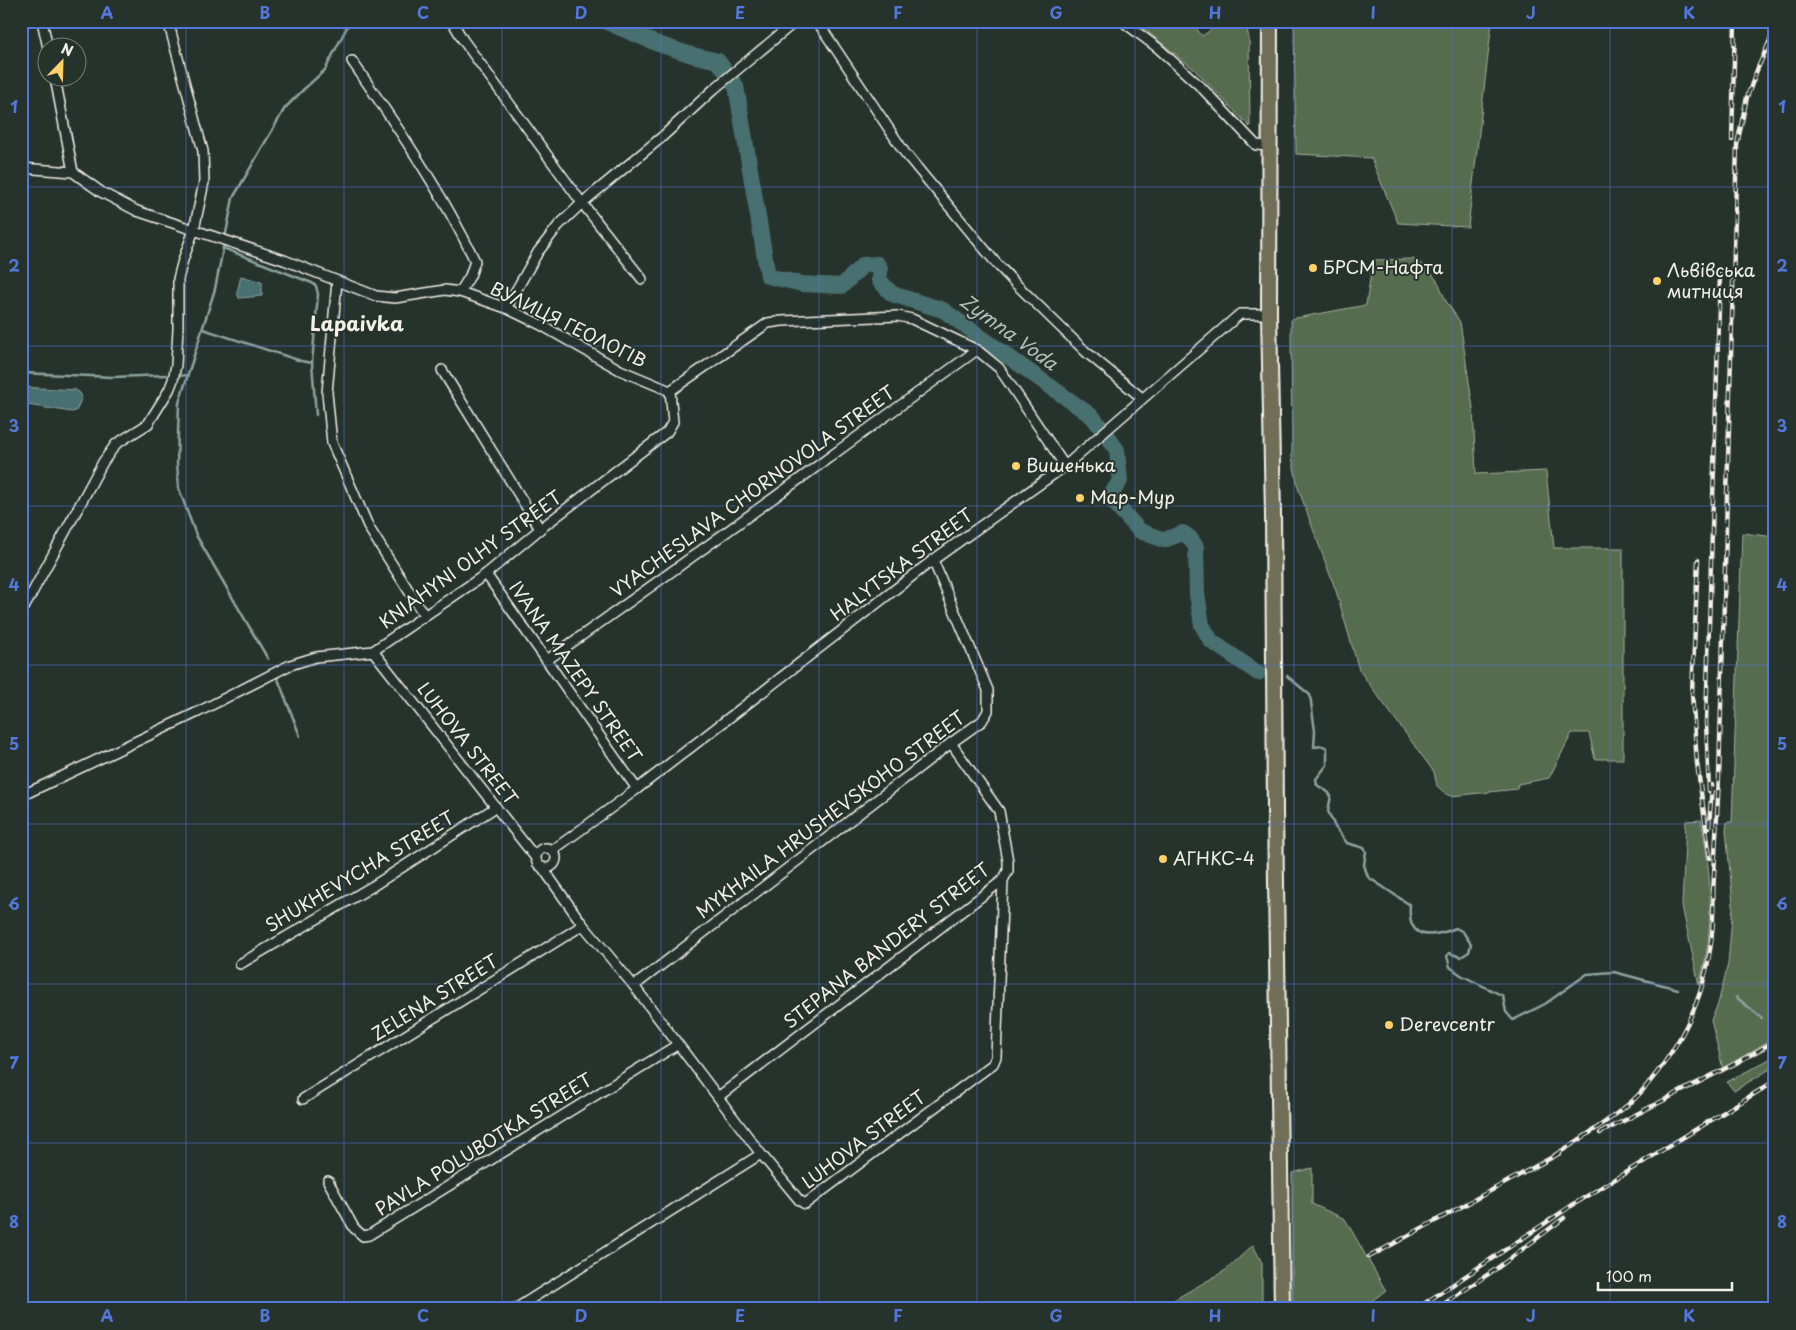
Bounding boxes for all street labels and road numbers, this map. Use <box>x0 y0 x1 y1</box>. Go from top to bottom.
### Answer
street label: ВУЛИЦЯ ГЕОЛОГІВ <box>486 274 651 373</box>
street label: VYACHESLAVA CHORNOVOLA STREET <box>604 378 901 603</box>
street label: KNIAHYNI OLHY STREET <box>373 483 568 634</box>
street label: HALYTSKA STREET <box>824 501 979 627</box>
street label: IVANA MAZEPY STREET <box>503 575 649 768</box>
street label: LUHOVA STREET <box>412 676 525 811</box>
street label: MYKHAILA HRUSHEVSKOHO STREET <box>690 703 971 924</box>
street label: SHUKHEVYCHA STREET <box>259 803 460 938</box>
street label: STEPANA BANDERY STREET <box>777 855 996 1034</box>
street label: ZELENA STREET <box>365 946 503 1047</box>
street label: PAVLA POLUBOTKA STREET <box>369 1065 598 1222</box>
street label: LUHOVA STREET <box>795 1083 931 1195</box>

